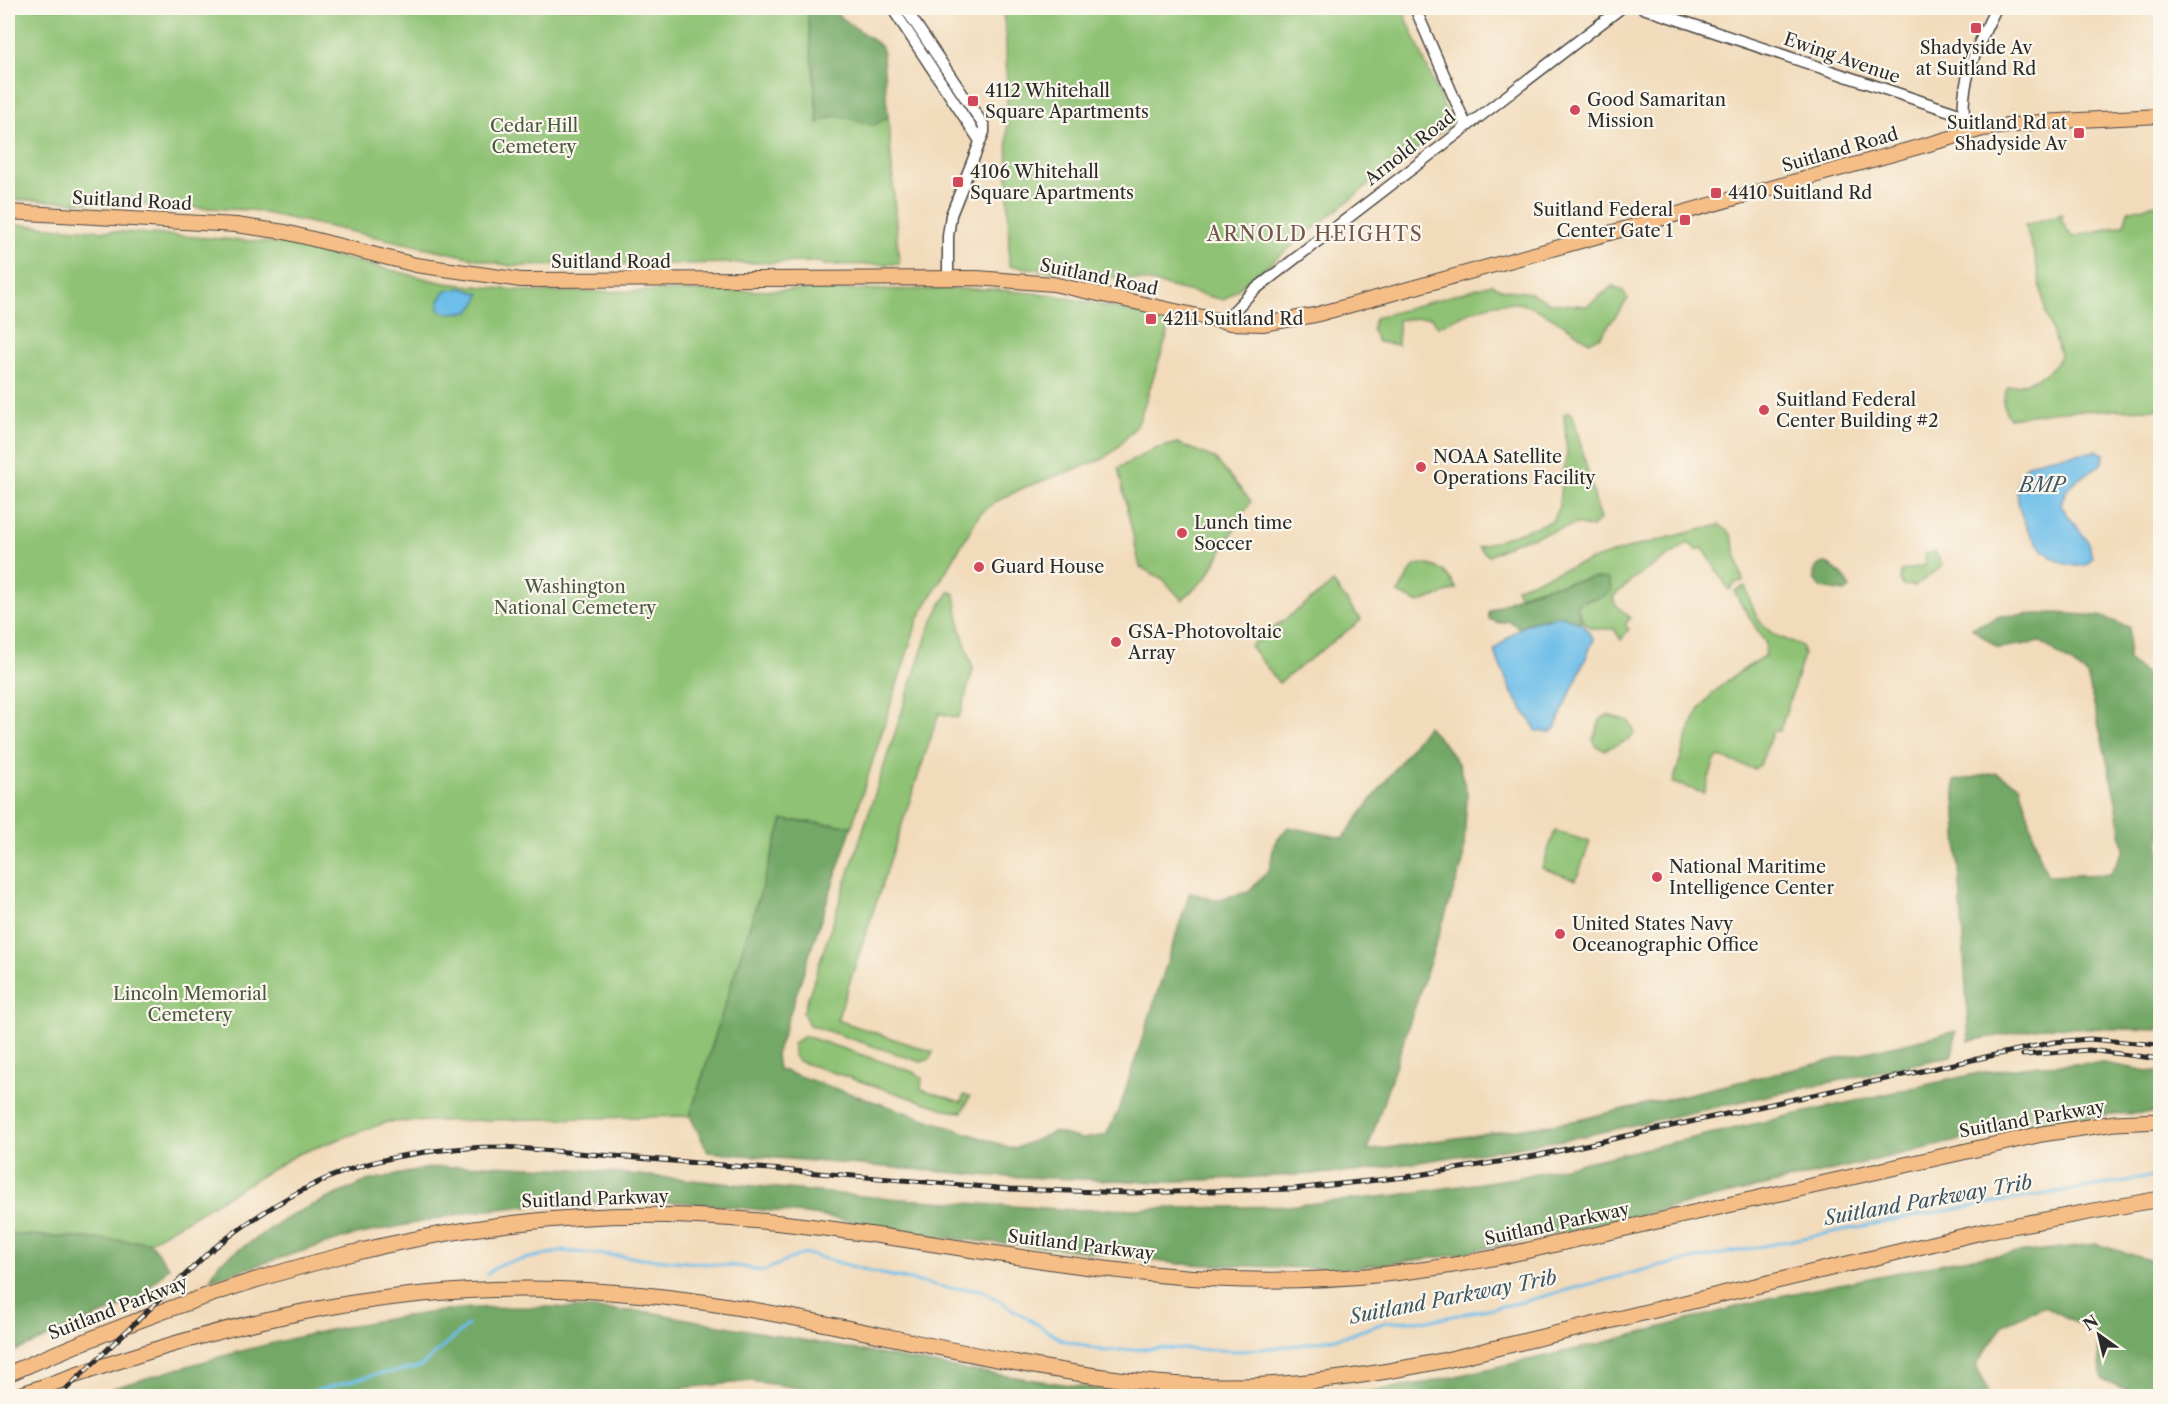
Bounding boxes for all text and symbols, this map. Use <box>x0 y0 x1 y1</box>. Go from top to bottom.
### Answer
marker: Shadyside Av at Suitland Rd <box>1969 21 1983 35</box>
street label: Ewing Avenue <box>1781 28 1903 88</box>
place label: Shadyside Av at Suitland Rd <box>1916 37 2036 80</box>
place label: 4112 Whitehall Square Apartments <box>985 80 1149 123</box>
place label: Good Samaritan Mission <box>1587 89 1726 132</box>
marker: 4112 Whitehall Square Apartments <box>966 94 980 108</box>
marker: Good Samaritan Mission <box>1568 103 1582 117</box>
street label: Arnold Road <box>1360 106 1460 191</box>
place label: Suitland Rd at Shadyside Av <box>1947 112 2068 155</box>
park label: Cedar Hill Cemetery <box>490 115 578 158</box>
street label: Suitland Road <box>1779 123 1901 177</box>
marker: Suitland Rd at Shadyside Av <box>2072 126 2086 140</box>
place label: 4106 Whitehall Square Apartments <box>970 161 1134 204</box>
marker: 4106 Whitehall Square Apartments <box>951 175 965 189</box>
place label: 4410 Suitland Rd <box>1728 182 1872 204</box>
marker: 4410 Suitland Rd <box>1709 186 1723 200</box>
street label: Suitland Road <box>71 187 193 215</box>
place label: Suitland Federal Center Gate 1 <box>1533 199 1673 242</box>
marker: Suitland Federal Center Gate 1 <box>1678 213 1692 227</box>
district label: ARNOLD HEIGHTS <box>1206 222 1423 246</box>
street label: Suitland Road <box>551 251 671 273</box>
street label: Suitland Road <box>1038 254 1160 300</box>
place label: 4211 Suitland Rd <box>1163 308 1303 330</box>
marker: 4211 Suitland Rd <box>1144 312 1158 326</box>
place label: Suitland Federal Center Building #2 <box>1776 389 1939 432</box>
marker: Suitland Federal Center Building #2 <box>1757 403 1771 417</box>
place label: NOAA Satellite Operations Facility <box>1433 446 1597 489</box>
marker: NOAA Satellite Operations Facility <box>1414 460 1428 474</box>
water label: BMP <box>2017 473 2067 497</box>
place label: Lunch time Soccer <box>1194 512 1292 555</box>
marker: Lunch time Soccer <box>1175 526 1189 540</box>
place label: Guard House <box>991 556 1104 578</box>
marker: Guard House <box>972 560 986 574</box>
park label: Washington National Cemetery <box>494 576 657 619</box>
place label: GSA-Photovoltaic Array <box>1127 621 1282 664</box>
marker: GSA-Photovoltaic Array <box>1109 635 1123 649</box>
place label: National Maritime Intelligence Center <box>1669 856 1834 899</box>
marker: National Maritime Intelligence Center <box>1650 870 1664 884</box>
place label: United States Navy Oceanographic Office <box>1572 913 1759 956</box>
marker: United States Navy Oceanographic Office <box>1553 927 1567 941</box>
park label: Lincoln Memorial Cemetery <box>113 983 267 1026</box>
street label: Suitland Parkway <box>1957 1095 2108 1143</box>
water label: Suitland Parkway Trib <box>1821 1170 2034 1230</box>
street label: Suitland Parkway <box>521 1185 670 1213</box>
street label: Suitland Parkway <box>1482 1198 1632 1250</box>
street label: Suitland Parkway <box>1006 1225 1157 1265</box>
water label: Suitland Parkway Trib <box>1346 1265 1559 1329</box>
street label: Suitland Parkway <box>45 1271 192 1345</box>
north arrow <box>2069 1305 2129 1365</box>
text: N <box>2079 1310 2102 1335</box>

